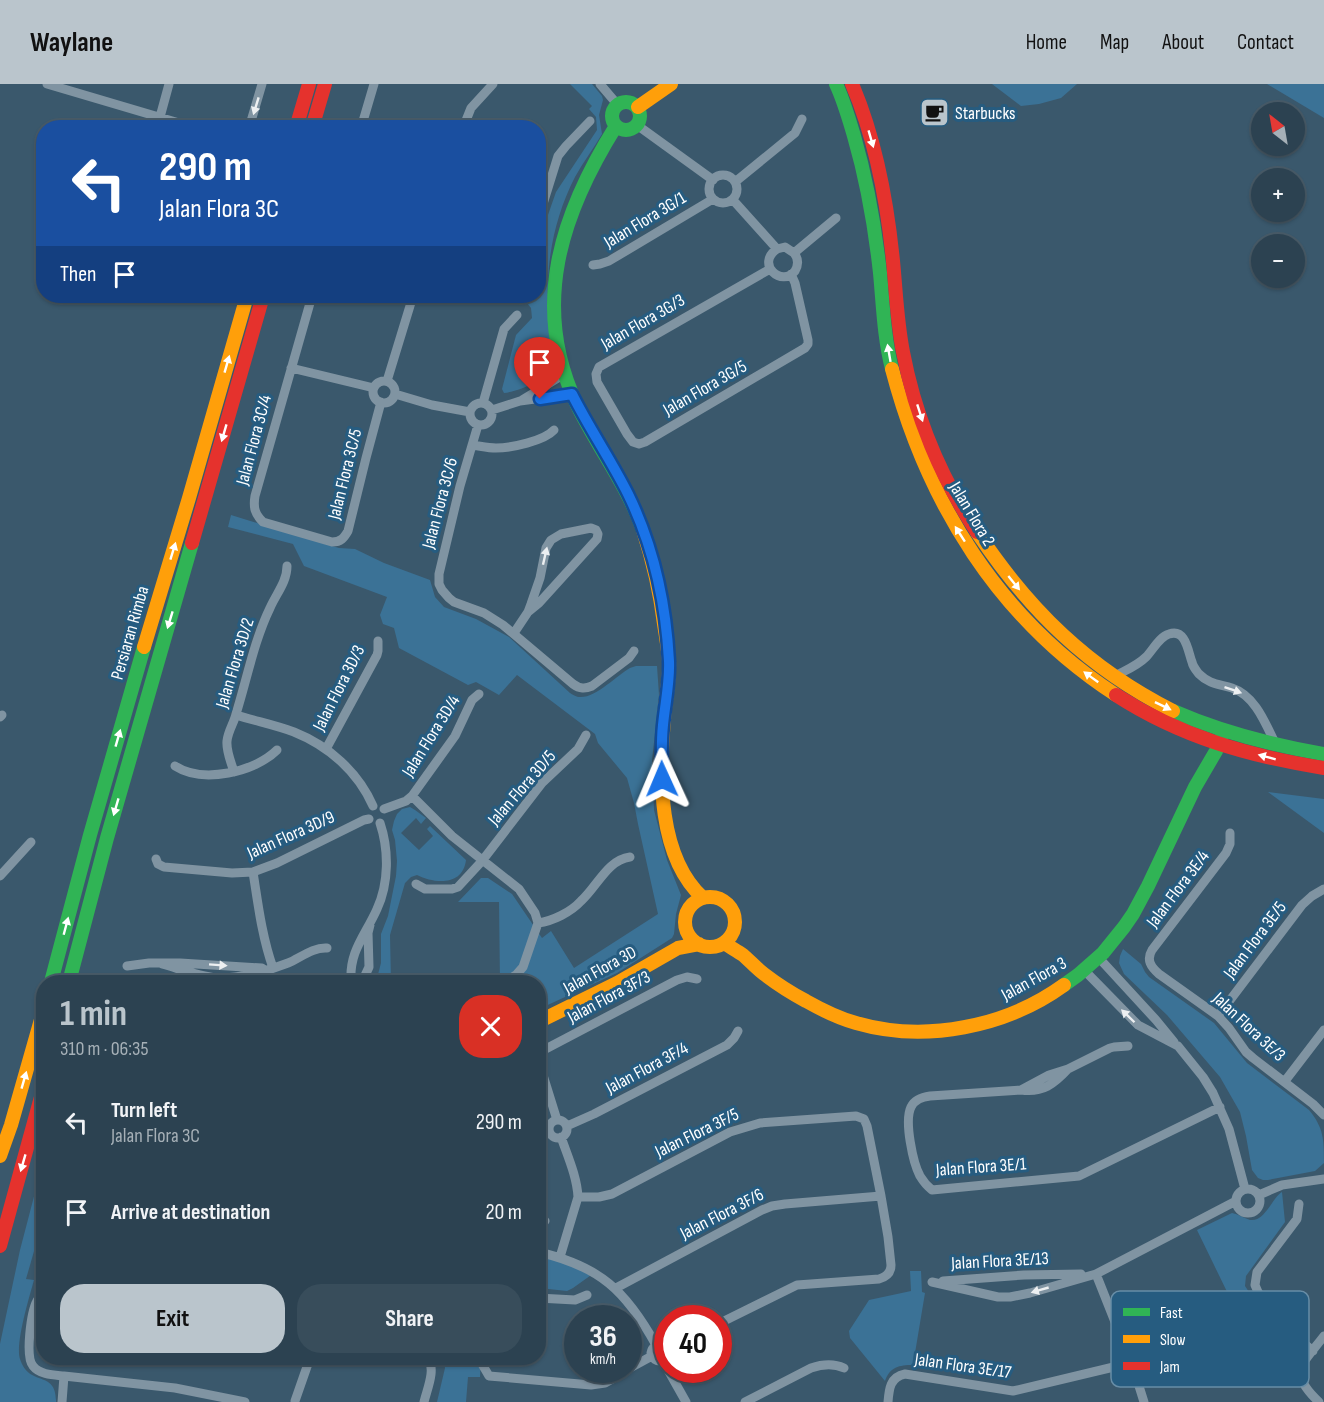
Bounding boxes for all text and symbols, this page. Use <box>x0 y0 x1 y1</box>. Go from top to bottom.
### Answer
text: Waylane <box>30 26 113 59</box>
text: Home <box>1026 30 1067 55</box>
text: Map <box>1100 30 1129 55</box>
text: About <box>1162 30 1204 55</box>
text: Contact <box>1237 30 1294 55</box>
one-way arrow <box>251 97 260 115</box>
cafe icon: Starbucks <box>918 97 950 129</box>
north arrow <box>1251 102 1305 156</box>
map controls <box>1251 102 1305 288</box>
place label: Starbucks <box>955 103 1015 124</box>
one-way arrow <box>867 131 876 149</box>
text: 290 m <box>159 142 252 193</box>
icon: left <box>60 144 138 222</box>
button: + <box>1251 168 1305 222</box>
street label: Jalan Flora 3G/1 <box>599 187 690 253</box>
text: Jalan Flora 3C <box>159 193 279 225</box>
button: − <box>1251 234 1305 288</box>
icon: arrive <box>108 258 141 291</box>
text: Then <box>60 261 96 288</box>
street label: Jalan Flora 3G/3 <box>597 290 689 355</box>
pin <box>514 337 565 399</box>
one-way arrow <box>884 344 893 363</box>
icon: arrive <box>523 346 556 379</box>
one-way arrow <box>223 355 232 373</box>
street label: Jalan Flora 3G/5 <box>659 356 750 421</box>
street label: Jalan Flora 3C/4 <box>232 392 276 488</box>
one-way arrow <box>915 404 925 422</box>
one-way arrow <box>219 424 228 442</box>
street label: Jalan Flora 3C/5 <box>323 427 366 522</box>
street label: Jalan Flora 3C/6 <box>418 455 462 552</box>
street label: Jalan Flora 2 <box>944 477 999 550</box>
one-way arrow <box>954 526 966 542</box>
one-way arrow <box>169 542 178 560</box>
one-way arrow <box>540 547 550 565</box>
one-way arrow <box>1008 575 1020 590</box>
street label: Persiaran Rimba <box>107 584 153 682</box>
one-way arrow <box>165 611 174 629</box>
street label: Jalan Flora 3D/2 <box>211 616 259 711</box>
street label: Jalan Flora 3D/3 <box>308 642 369 735</box>
one-way arrow <box>1083 671 1098 683</box>
one-way arrow <box>1224 685 1242 695</box>
street label: Jalan Flora 3D/4 <box>397 691 465 782</box>
one-way arrow <box>1155 701 1172 710</box>
one-way arrow <box>114 729 123 747</box>
street label: Jalan Flora 3D/5 <box>483 746 560 831</box>
position arrow <box>630 747 694 811</box>
one-way arrow <box>1257 752 1276 762</box>
one-way arrow <box>111 798 120 816</box>
street label: Jalan Flora 3D/9 <box>243 806 338 864</box>
street label: Jalan Flora 3E/4 <box>1142 846 1214 932</box>
street label: Jalan Flora 3E/5 <box>1219 897 1291 984</box>
one-way arrow <box>62 917 71 935</box>
street label: Jalan Flora 3D <box>559 941 640 999</box>
street label: Jalan Flora 3 <box>997 953 1070 1006</box>
one-way arrow <box>208 961 227 970</box>
street label: Jalan Flora 3F/3 <box>563 966 654 1028</box>
street label: Jalan Flora 3E/3 <box>1208 987 1290 1066</box>
text: 1 min <box>60 993 127 1036</box>
button: close <box>459 995 522 1058</box>
one-way arrow <box>1122 1009 1136 1023</box>
text: 310 m · 06:35 <box>60 1037 149 1061</box>
street label: Jalan Flora 3F/4 <box>601 1037 692 1099</box>
one-way arrow <box>20 1071 29 1089</box>
text: Turn left <box>111 1097 177 1124</box>
street label: Jalan Flora 3F/5 <box>651 1104 742 1163</box>
icon: left <box>60 1106 93 1139</box>
text: 290 m <box>476 1109 522 1136</box>
text: Jalan Flora 3C <box>111 1124 200 1148</box>
street label: Jalan Flora 3E/1 <box>934 1153 1027 1181</box>
one-way arrow <box>18 1154 27 1172</box>
street label: Jalan Flora 3F/6 <box>676 1184 767 1244</box>
icon: arrive <box>60 1196 93 1229</box>
text: Arrive at destination <box>111 1199 270 1226</box>
text: 20 m <box>486 1199 522 1226</box>
street label: Jalan Flora 3E/13 <box>950 1248 1049 1274</box>
button: Exit <box>60 1284 285 1353</box>
button: Share <box>297 1284 522 1353</box>
one-way arrow <box>1031 1286 1049 1295</box>
legend <box>1111 1291 1309 1387</box>
text: Fast <box>1160 1304 1183 1323</box>
speed limit sign: 40 <box>654 1305 732 1383</box>
text: 36 <box>589 1319 617 1355</box>
text: Slow <box>1160 1331 1185 1350</box>
street label: Jalan Flora 3E/17 <box>912 1349 1014 1383</box>
text: km/h <box>590 1350 616 1369</box>
text: Jam <box>1159 1358 1180 1377</box>

